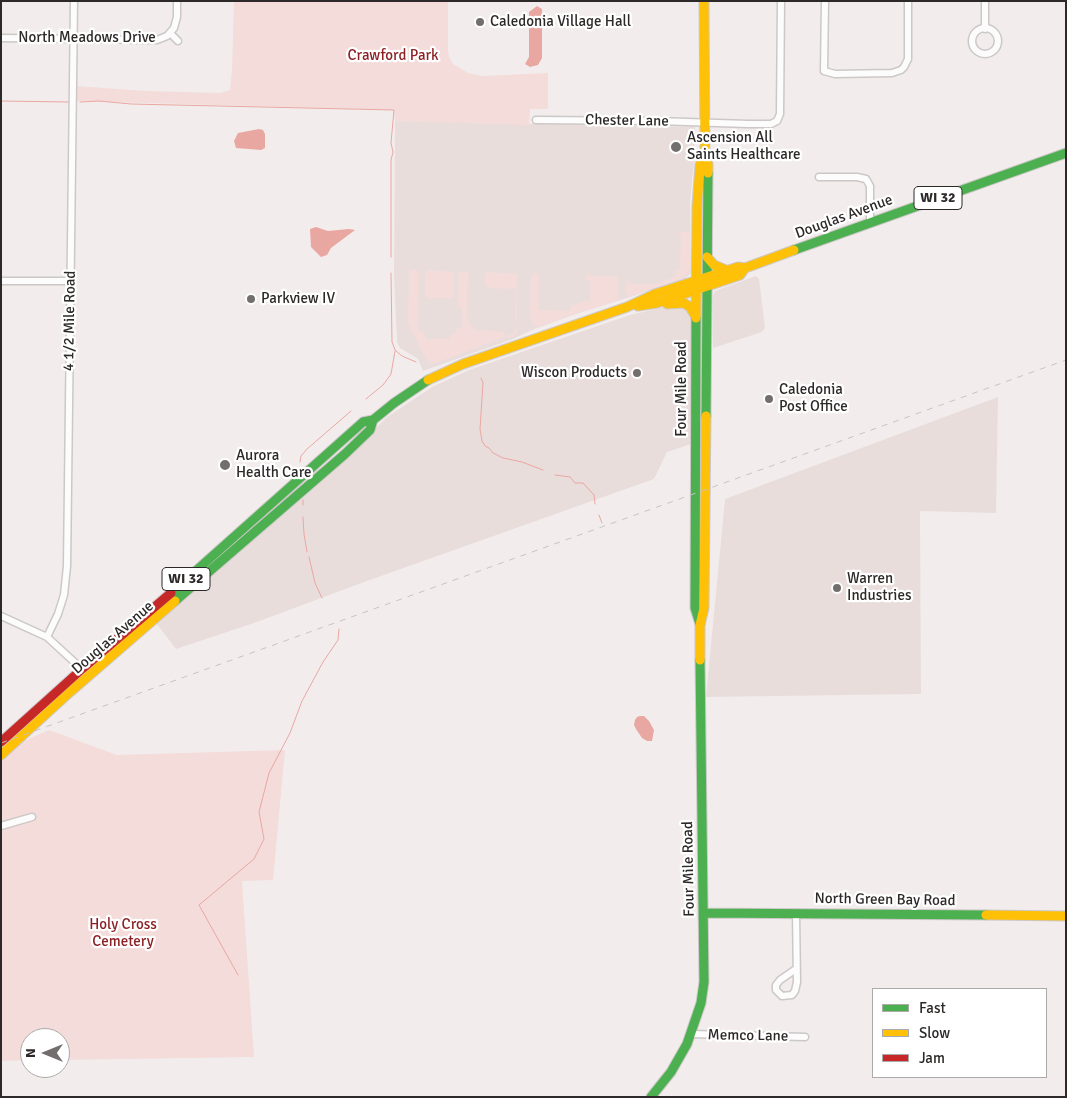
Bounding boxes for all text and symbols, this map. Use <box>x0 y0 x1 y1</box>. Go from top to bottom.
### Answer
place label: Caledonia Village Hall <box>490 13 631 31</box>
marker: Caledonia Village Hall <box>474 16 486 28</box>
street label: North Meadows Drive <box>18 29 156 47</box>
park label: Crawford Park <box>347 47 439 65</box>
street label: Chester Lane <box>585 111 669 131</box>
place label: Ascension All Saints Healthcare <box>687 129 801 164</box>
marker: Ascension All Saints Healthcare <box>669 140 683 154</box>
road number: WI 32 <box>914 187 962 210</box>
street label: Douglas Avenue <box>793 191 895 243</box>
street label: 4 1/2 Mile Road <box>60 271 80 371</box>
place label: Parkview IV <box>261 290 335 308</box>
marker: Parkview IV <box>245 293 257 305</box>
street label: Four Mile Road <box>673 341 691 437</box>
place label: Wiscon Products <box>521 364 627 382</box>
marker: Wiscon Products <box>631 367 643 379</box>
place label: Caledonia Post Office <box>779 381 848 416</box>
marker: Caledonia Post Office <box>763 393 775 405</box>
place label: Aurora Health Care <box>236 447 311 482</box>
marker: Aurora Health Care <box>218 458 232 472</box>
road number: WI 32 <box>162 568 210 590</box>
place label: Warren Industries <box>847 570 911 605</box>
marker: Warren Industries <box>831 582 843 594</box>
street label: Douglas Avenue <box>68 598 158 678</box>
street label: Four Mile Road <box>679 821 699 917</box>
street label: North Green Bay Road <box>814 890 956 910</box>
park label: Holy Cross Cemetery <box>89 916 157 951</box>
legend <box>872 988 1047 1078</box>
text: Fast <box>919 999 946 1017</box>
text: Slow <box>919 1024 950 1042</box>
street label: Memco Lane <box>708 1026 788 1046</box>
north arrow <box>20 1028 70 1078</box>
text: N <box>22 1048 39 1058</box>
text: Jam <box>919 1049 945 1067</box>

